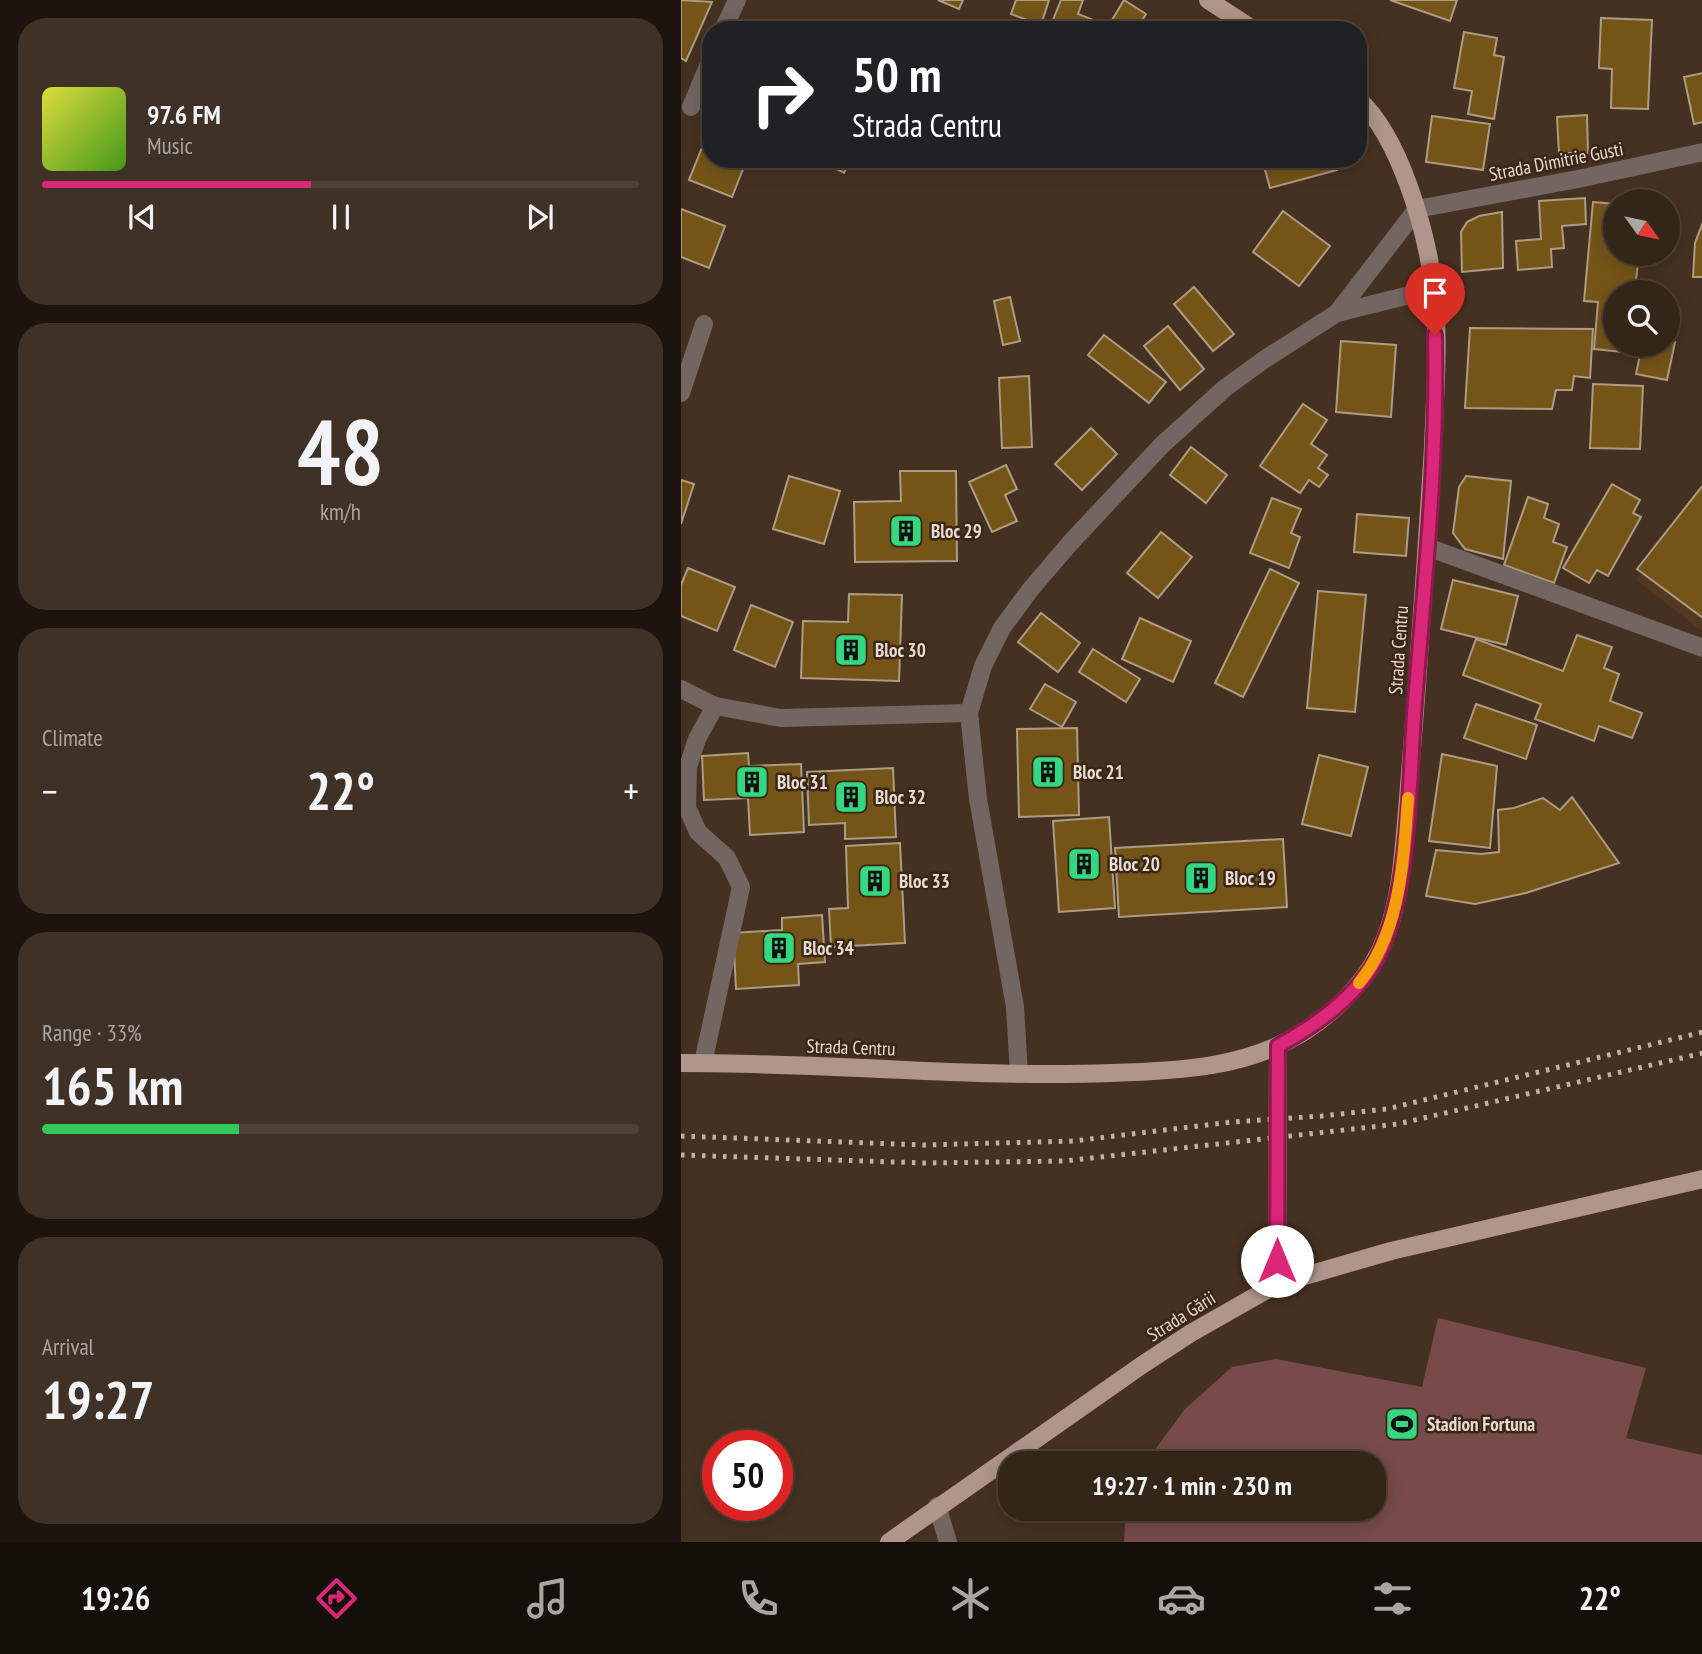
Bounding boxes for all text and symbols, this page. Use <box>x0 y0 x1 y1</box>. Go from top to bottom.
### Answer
text: 50 m <box>852 42 941 106</box>
icon: right <box>737 49 828 140</box>
text: 97.6 FM <box>147 98 221 131</box>
text: Strada Centru <box>852 104 1002 146</box>
text: Music <box>147 131 193 160</box>
street label: Strada Dimitrie Gusti <box>1487 136 1625 186</box>
north arrow <box>1603 189 1680 266</box>
map controls <box>1603 189 1680 357</box>
icon: previous <box>123 198 161 236</box>
icon: pause <box>322 198 360 236</box>
icon: next <box>521 198 559 236</box>
pin <box>1405 263 1465 335</box>
icon: arrive <box>1416 274 1454 312</box>
button: search <box>1603 280 1680 357</box>
text: 48 <box>297 392 384 510</box>
text: km/h <box>320 497 361 526</box>
building icon: Bloc 29 <box>887 512 925 550</box>
place label: Bloc 29 <box>931 519 982 543</box>
street label: Strada Centru <box>1383 605 1413 695</box>
building icon: Bloc 30 <box>832 631 870 669</box>
place label: Bloc 30 <box>875 638 926 662</box>
text: Climate <box>42 723 103 752</box>
building icon: Bloc 21 <box>1029 753 1067 791</box>
text: 22° <box>306 757 375 824</box>
place label: Bloc 21 <box>1073 760 1124 784</box>
building icon: Bloc 31 <box>733 763 771 801</box>
text: − <box>42 766 58 815</box>
text: + <box>623 766 639 815</box>
place label: Bloc 31 <box>777 770 828 794</box>
building icon: Bloc 32 <box>832 778 870 816</box>
place label: Bloc 32 <box>875 785 926 809</box>
building icon: Bloc 20 <box>1065 845 1103 883</box>
place label: Bloc 20 <box>1109 852 1160 876</box>
building icon: Bloc 19 <box>1182 859 1220 897</box>
building icon: Bloc 33 <box>856 862 894 900</box>
place label: Bloc 19 <box>1225 866 1276 890</box>
place label: Bloc 33 <box>899 869 950 893</box>
building icon: Bloc 34 <box>760 929 798 967</box>
place label: Bloc 34 <box>803 936 854 960</box>
text: Range · 33% <box>42 1018 142 1047</box>
street label: Strada Centru <box>806 1033 896 1061</box>
text: 165 km <box>42 1052 183 1119</box>
position arrow <box>1240 1224 1314 1298</box>
street label: Strada Gării <box>1142 1286 1220 1346</box>
text: Arrival <box>42 1332 94 1361</box>
text: 19:27 <box>42 1366 154 1433</box>
sports icon: Stadion Fortuna <box>1383 1405 1421 1443</box>
place label: Stadion Fortuna <box>1427 1412 1535 1436</box>
speed limit sign: 50 <box>702 1430 793 1521</box>
text: 19:27 · 1 min · 230 m <box>1092 1469 1292 1502</box>
icon: directions <box>312 1574 361 1623</box>
icon: music <box>523 1574 572 1623</box>
icon: phone <box>734 1574 783 1623</box>
icon: climate <box>946 1574 995 1623</box>
icon: car <box>1157 1574 1206 1623</box>
icon: filters <box>1368 1574 1417 1623</box>
text: 19:26 <box>81 1577 150 1619</box>
text: 22° <box>1579 1577 1621 1619</box>

